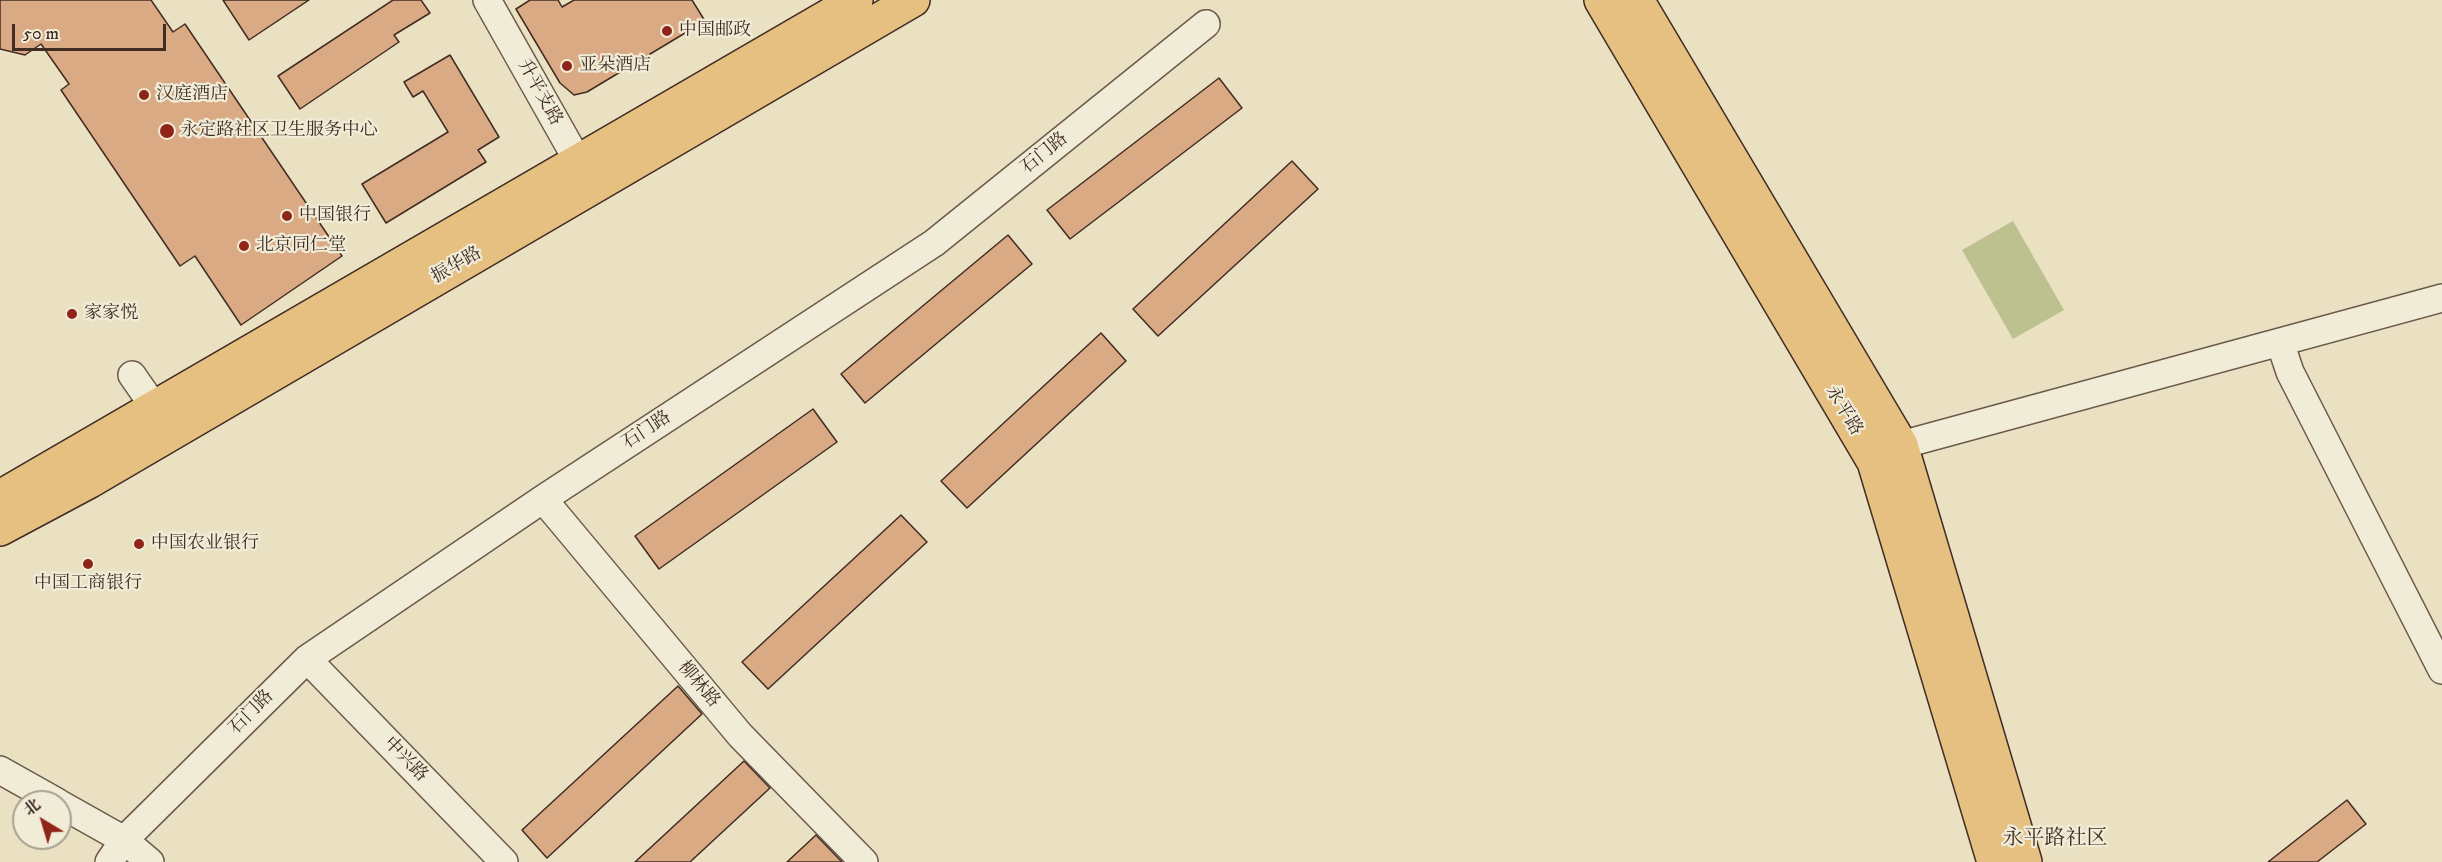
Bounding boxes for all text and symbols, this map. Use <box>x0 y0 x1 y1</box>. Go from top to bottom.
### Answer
scale bar <box>15 12 170 50</box>
place label: 中国邮政 <box>679 20 751 42</box>
text: 50 m <box>23 23 59 45</box>
marker: 中国邮政 <box>660 24 674 38</box>
place label: 亚朵酒店 <box>579 55 651 77</box>
street label: 升平支路 <box>512 56 566 130</box>
marker: 亚朵酒店 <box>560 59 574 73</box>
place label: 汉庭酒店 <box>156 84 228 106</box>
marker: 汉庭酒店 <box>137 88 151 102</box>
place label: 永定路社区卫生服务中心 <box>180 120 378 142</box>
marker: 永定路社区卫生服务中心 <box>158 122 176 140</box>
street label: 石门路 <box>1017 129 1073 179</box>
place label: 中国银行 <box>299 205 371 227</box>
marker: 中国银行 <box>280 209 294 223</box>
place label: 北京同仁堂 <box>256 235 346 257</box>
marker: 北京同仁堂 <box>237 239 251 253</box>
street label: 振华路 <box>428 243 486 289</box>
place label: 家家悦 <box>84 303 138 325</box>
marker: 家家悦 <box>65 307 79 321</box>
street label: 永平路 <box>1820 382 1866 440</box>
street label: 石门路 <box>618 407 676 455</box>
place label: 中国农业银行 <box>151 533 259 555</box>
marker: 中国农业银行 <box>132 537 146 551</box>
marker: 中国工商银行 <box>81 557 95 571</box>
place label: 中国工商银行 <box>34 573 142 595</box>
street label: 柳林路 <box>672 657 724 713</box>
street label: 石门路 <box>225 686 279 740</box>
street label: 中兴路 <box>378 733 432 787</box>
north arrow <box>12 790 72 850</box>
text: 北 <box>20 795 45 820</box>
district label: 永平路社区 <box>2003 827 2107 853</box>

